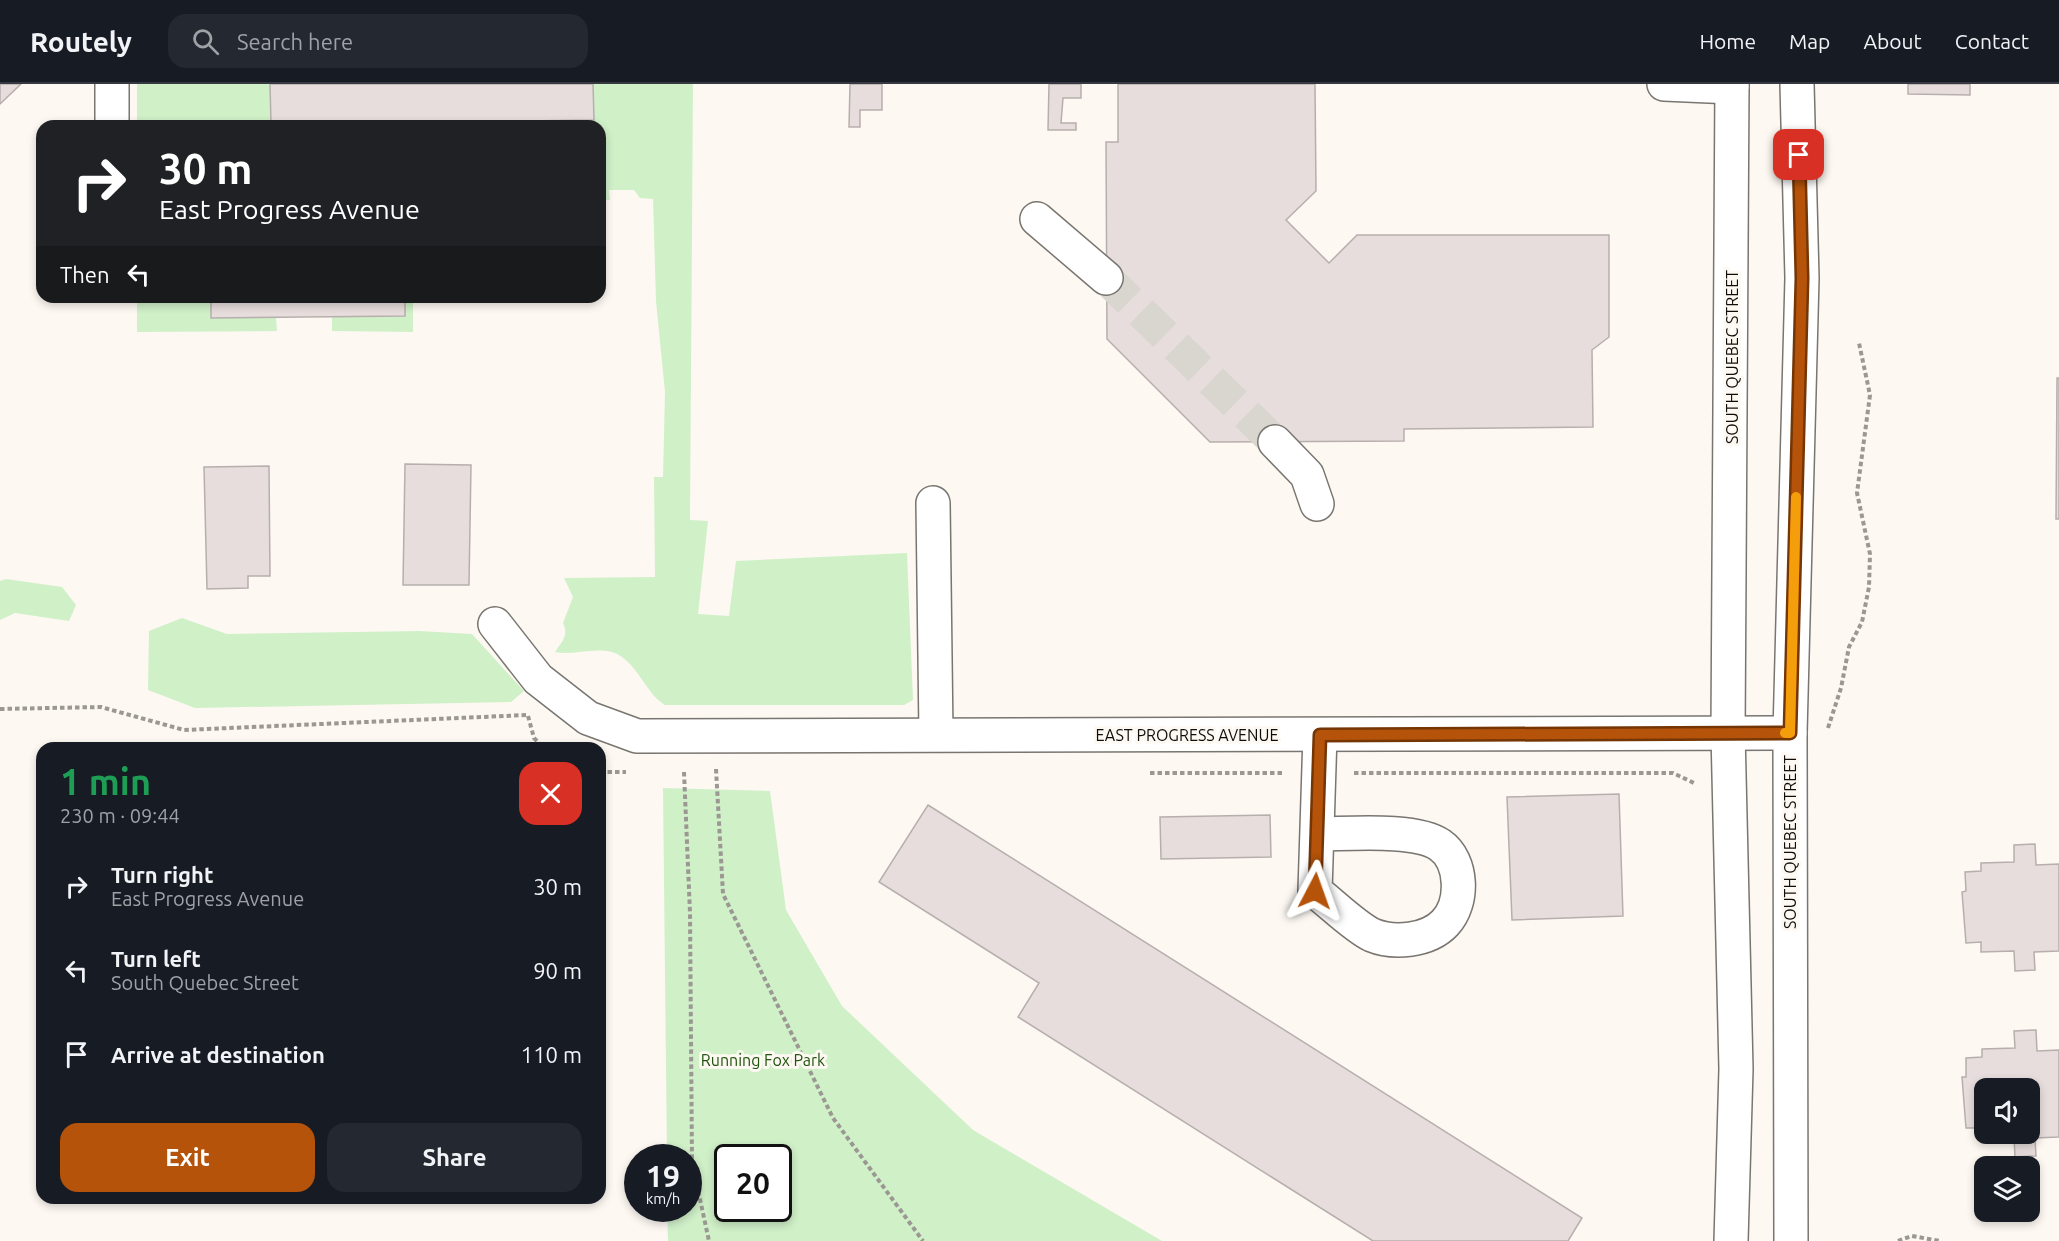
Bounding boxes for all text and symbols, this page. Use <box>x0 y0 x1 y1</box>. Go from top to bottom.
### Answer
search box <box>168 14 588 68</box>
icon: search <box>189 25 222 58</box>
text: Routely <box>30 26 132 57</box>
text: Search here <box>237 29 353 54</box>
text: Home <box>1699 29 1756 53</box>
text: Map <box>1789 29 1830 53</box>
text: About <box>1863 29 1922 53</box>
text: Contact <box>1955 29 2029 53</box>
pin <box>1773 129 1824 180</box>
icon: arrive <box>1782 138 1815 171</box>
icon: right <box>60 144 138 222</box>
text: 30 m <box>159 145 253 192</box>
text: East Progress Avenue <box>159 194 420 224</box>
icon: left <box>122 258 155 291</box>
text: Then <box>60 262 110 287</box>
street label: SOUTH QUEBEC STREET <box>1723 270 1741 444</box>
street label: EAST PROGRESS AVENUE <box>1096 726 1278 744</box>
street label: SOUTH QUEBEC STREET <box>1781 755 1799 929</box>
text: 1 min <box>60 761 151 802</box>
button: close <box>519 762 582 825</box>
text: 230 m · 09:44 <box>60 804 180 827</box>
position arrow <box>1283 859 1347 923</box>
text: Turn right <box>111 862 213 887</box>
icon: right <box>60 870 93 903</box>
text: 30 m <box>533 874 582 899</box>
text: East Progress Avenue <box>111 887 304 910</box>
text: Turn left <box>111 946 201 971</box>
icon: left <box>60 954 93 987</box>
text: 90 m <box>533 958 582 983</box>
text: South Quebec Street <box>111 971 299 994</box>
icon: arrive <box>60 1038 93 1071</box>
text: Arrive at destination <box>111 1042 325 1067</box>
text: 110 m <box>521 1042 582 1067</box>
park label: Running Fox Park <box>701 1051 825 1069</box>
map controls <box>1974 1078 2040 1222</box>
button: sound <box>1974 1078 2040 1144</box>
button: Exit <box>60 1123 315 1192</box>
button: Share <box>327 1123 582 1192</box>
speed limit sign: 20 <box>714 1144 792 1222</box>
button: layers <box>1974 1156 2040 1222</box>
text: 19 <box>646 1159 680 1193</box>
text: km/h <box>646 1190 680 1207</box>

